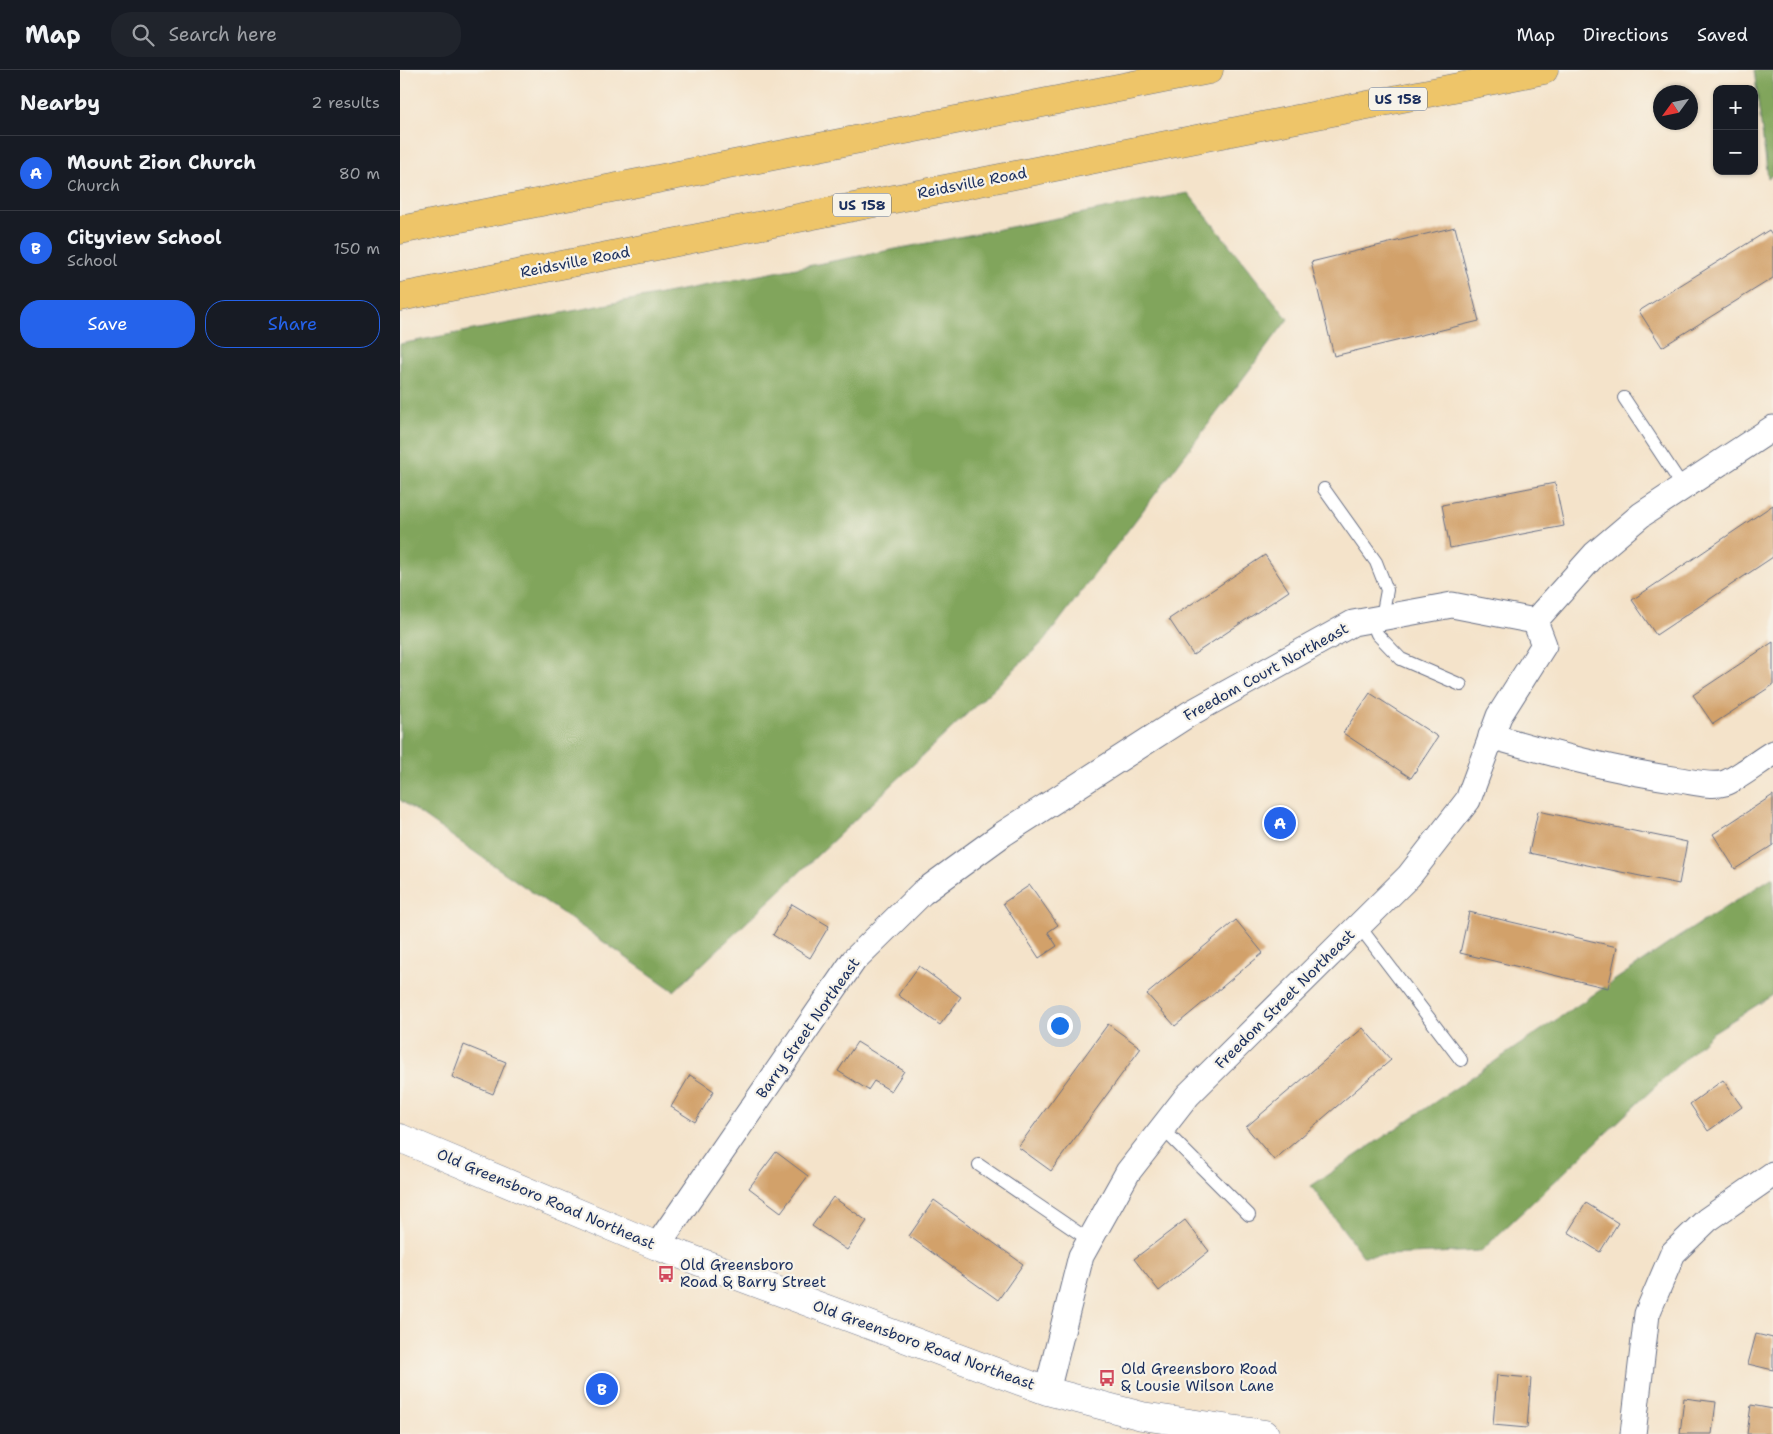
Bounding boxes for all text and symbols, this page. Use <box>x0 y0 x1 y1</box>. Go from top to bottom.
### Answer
search box <box>111 12 461 57</box>
text: Map <box>25 19 81 51</box>
icon: search <box>129 21 157 49</box>
text: Search here <box>169 22 277 47</box>
text: Map <box>1517 23 1555 47</box>
text: Directions <box>1583 23 1669 47</box>
text: Saved <box>1697 23 1748 47</box>
north arrow <box>1653 85 1698 130</box>
map controls <box>1713 85 1758 175</box>
button: + <box>1713 85 1758 130</box>
road number: US 158 <box>1369 88 1427 110</box>
text: Nearby <box>20 89 100 117</box>
text: 2 results <box>311 92 380 113</box>
button: − <box>1713 130 1758 175</box>
text: Mount Zion Church <box>67 150 256 175</box>
street label: Reidsville Road <box>916 162 1029 203</box>
text: A <box>30 163 42 184</box>
text: 80 m <box>339 163 380 184</box>
text: Church <box>67 175 120 196</box>
road number: US 158 <box>833 194 891 216</box>
text: Cityview School <box>67 225 222 250</box>
text: B <box>31 238 41 259</box>
text: 150 m <box>333 238 380 259</box>
street label: Reidsville Road <box>519 241 632 282</box>
text: School <box>67 250 117 271</box>
button: Save <box>20 300 195 348</box>
button: Share <box>205 300 380 348</box>
street label: Freedom Court Northeast <box>1180 618 1352 726</box>
pin: A <box>1264 804 1296 842</box>
street label: Freedom Street Northeast <box>1211 925 1359 1073</box>
street label: Barry Street Northeast <box>752 954 864 1102</box>
your location <box>1047 1013 1073 1039</box>
street label: Old Greensboro Road Northeast <box>434 1144 658 1254</box>
place label: Old Greensboro Road & Barry Street <box>680 1255 826 1292</box>
bus stop icon: Old Greensboro Road & Barry Street <box>656 1264 676 1284</box>
street label: Old Greensboro Road Northeast <box>810 1295 1038 1395</box>
place label: Old Greensboro Road & Lousie Wilson Lane <box>1121 1359 1278 1396</box>
bus stop icon: Old Greensboro Road & Lousie Wilson Lane <box>1097 1368 1117 1388</box>
pin: B <box>586 1370 618 1408</box>

